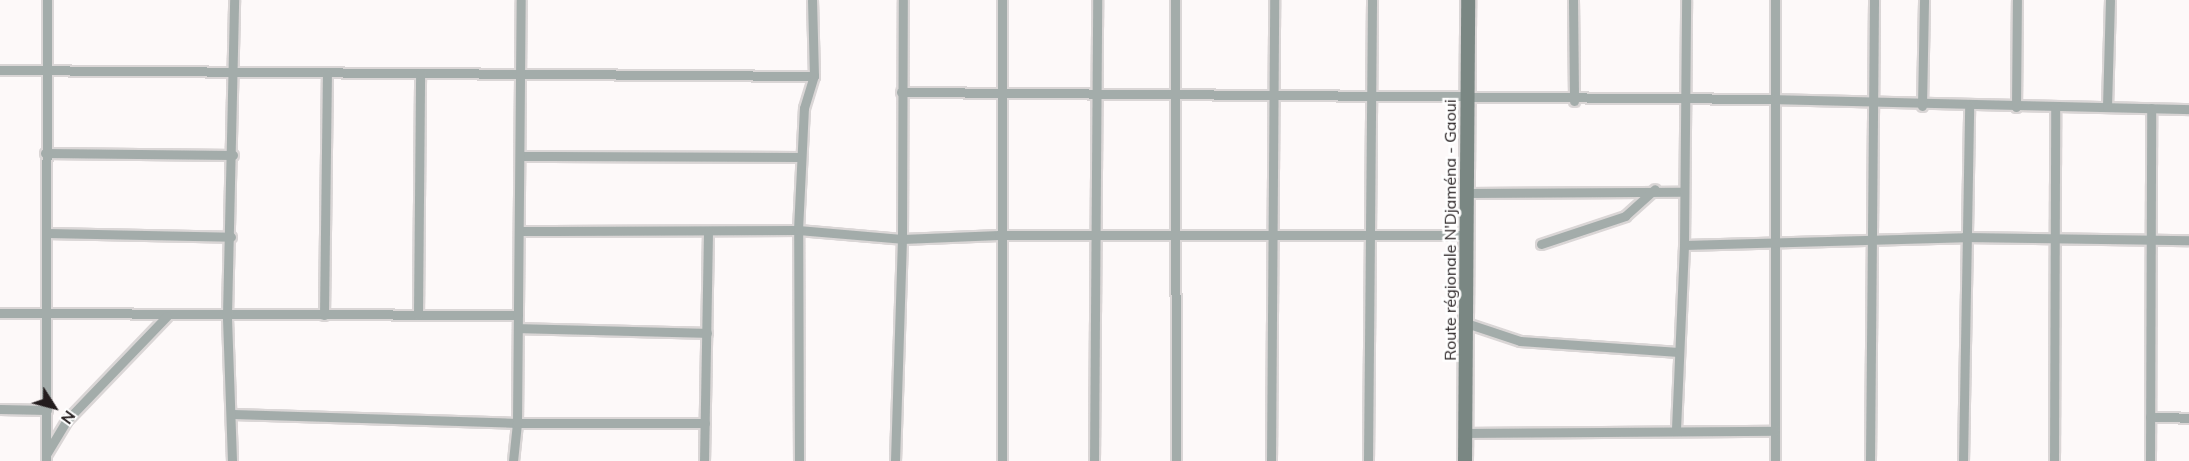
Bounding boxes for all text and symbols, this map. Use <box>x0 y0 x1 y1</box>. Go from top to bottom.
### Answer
street label: Route régionale N'Djaména - Gaoui <box>1440 99 1460 361</box>
north arrow <box>24 377 84 437</box>
text: N <box>57 407 80 428</box>

